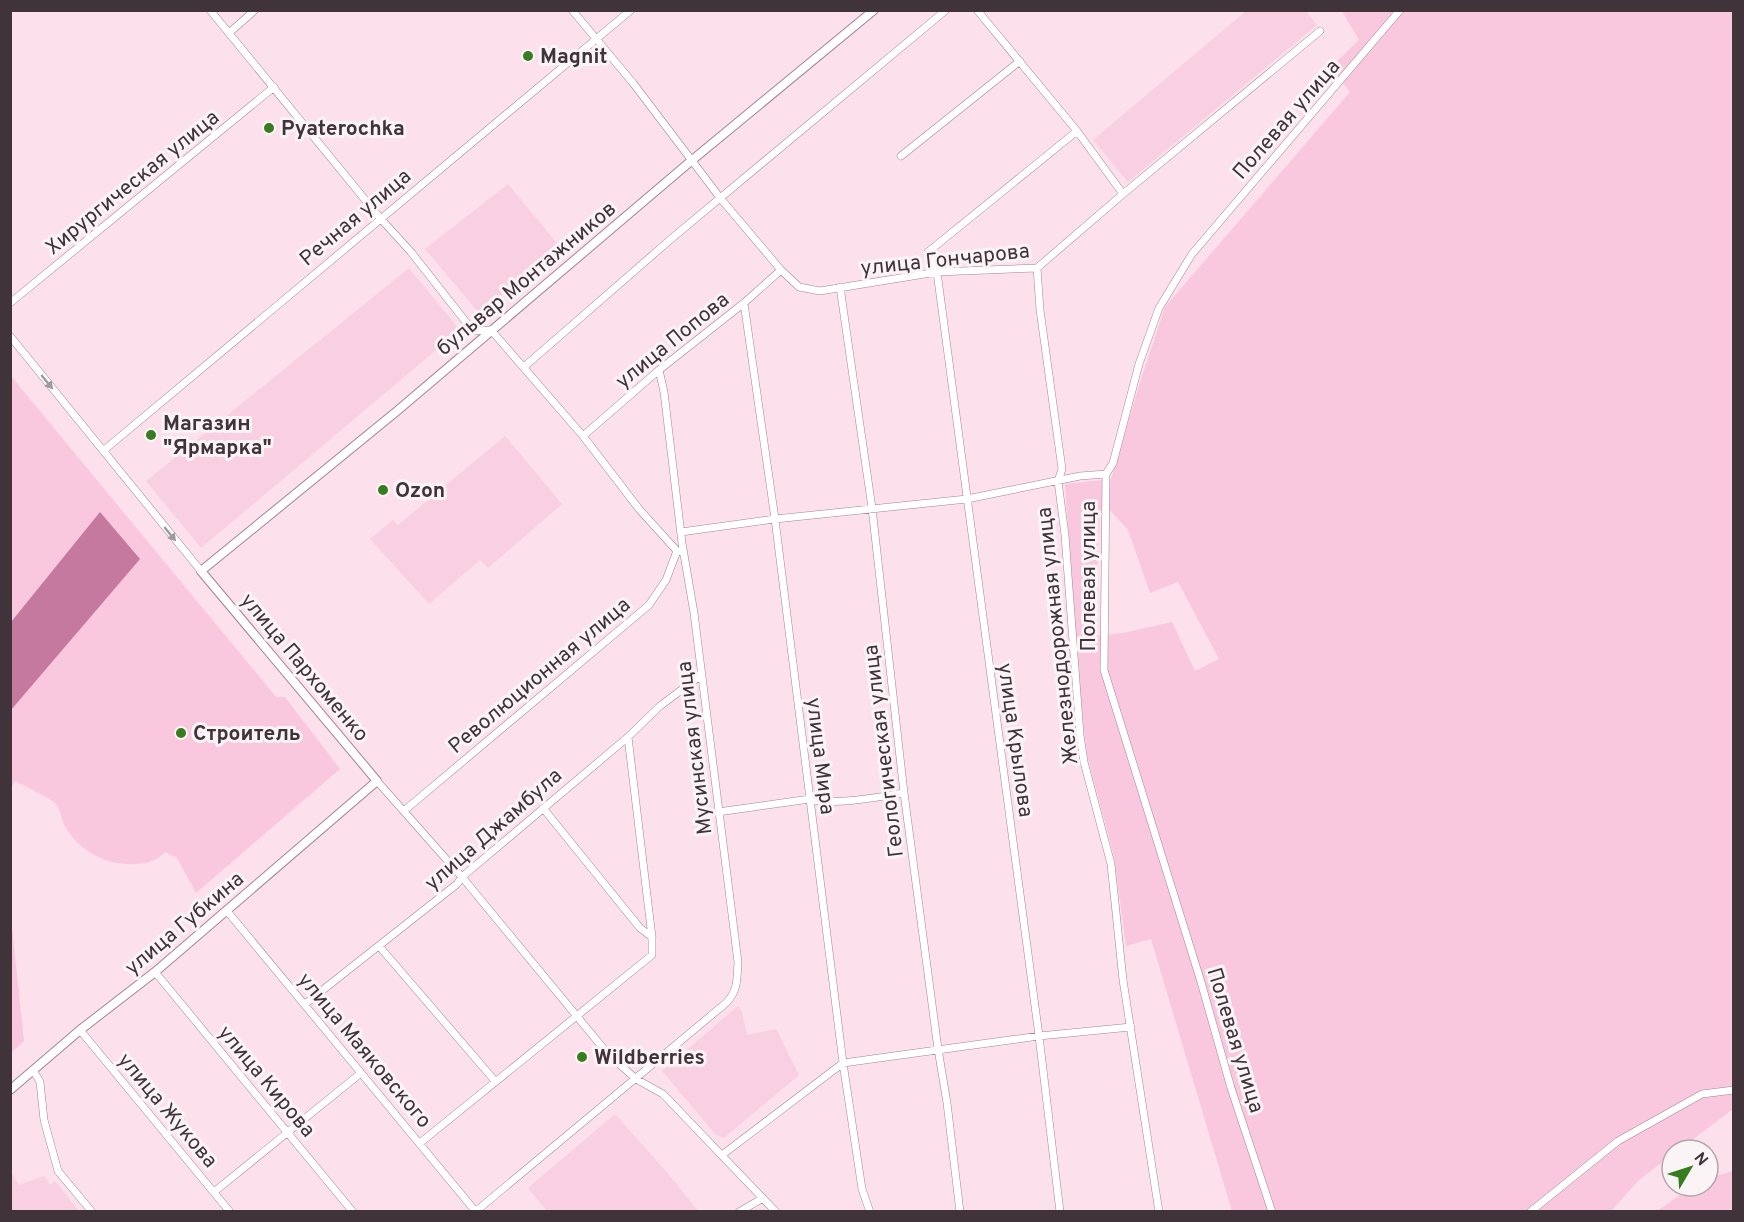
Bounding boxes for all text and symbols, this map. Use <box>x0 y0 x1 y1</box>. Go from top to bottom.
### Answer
place label: Magnit <box>540 44 608 71</box>
marker: Magnit <box>521 49 535 63</box>
street label: Полевая улица <box>1227 54 1347 186</box>
street label: Хирургическая улица <box>41 105 225 262</box>
place label: Pyaterochka <box>281 116 405 143</box>
marker: Pyaterochka <box>262 121 276 135</box>
street label: Речная улица <box>295 164 417 273</box>
street label: бульвар Монтажников <box>432 196 622 362</box>
street label: улица Гончарова <box>859 238 1031 283</box>
street label: улица Попова <box>610 287 735 395</box>
one-way arrow <box>41 374 54 390</box>
place label: Магазин "Ярмарка" <box>163 411 272 462</box>
marker: Магазин "Ярмарка" <box>144 428 158 442</box>
place label: Ozon <box>395 478 445 505</box>
marker: Ozon <box>376 483 390 497</box>
street label: Полевая улица <box>1076 501 1103 651</box>
street label: Железнодорожная улица <box>1032 506 1085 766</box>
one-way arrow <box>163 526 175 541</box>
street label: улица Пархоменко <box>234 588 374 748</box>
street label: Революционная улица <box>443 592 637 760</box>
street label: Геологическая улица <box>858 643 911 859</box>
street label: Мусинская улица <box>671 660 720 836</box>
street label: улица Крылова <box>990 661 1039 819</box>
street label: улица Мира <box>799 696 840 816</box>
place label: Строитель <box>193 721 301 748</box>
marker: Строитель <box>174 726 188 740</box>
street label: улица Джамбула <box>420 763 568 897</box>
street label: улица Губкина <box>120 866 250 982</box>
street label: Полевая улица <box>1200 964 1270 1116</box>
street label: улица Маяковского <box>291 968 437 1134</box>
street label: улица Кирова <box>211 1020 321 1144</box>
place label: Wildberries <box>594 1045 705 1072</box>
street label: улица Жукова <box>111 1048 223 1174</box>
marker: Wildberries <box>575 1050 589 1064</box>
north arrow <box>1660 1138 1720 1198</box>
text: N <box>1689 1149 1711 1171</box>

